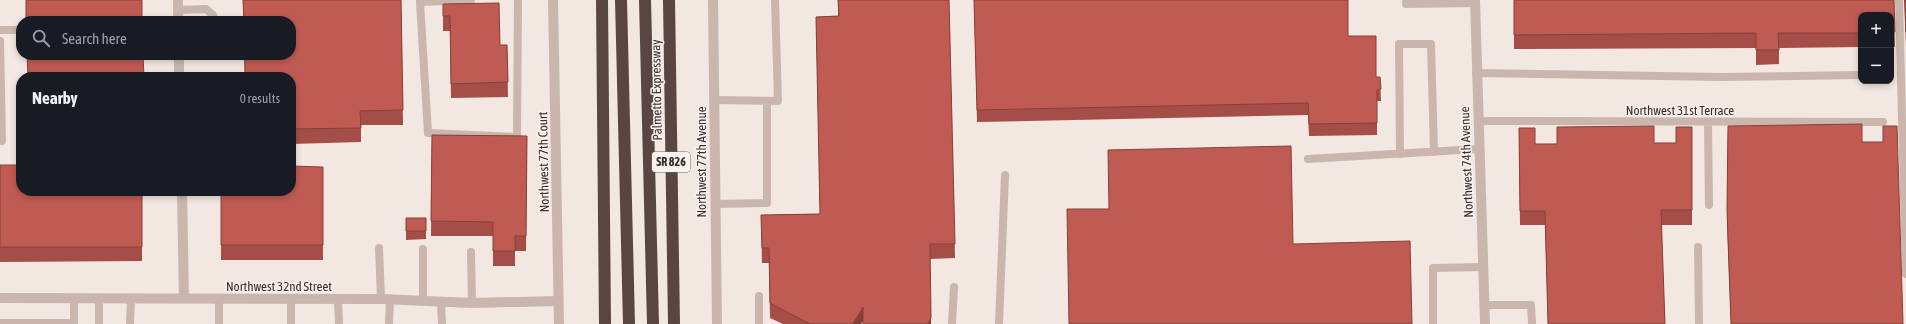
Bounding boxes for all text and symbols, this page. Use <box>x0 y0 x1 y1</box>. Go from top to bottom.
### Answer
map controls <box>1858 12 1894 84</box>
button: + <box>1858 12 1894 48</box>
search box <box>16 16 296 60</box>
icon: search <box>30 27 52 49</box>
text: Search here <box>62 30 127 47</box>
street label: Palmetto Expressway <box>648 39 665 141</box>
button: − <box>1858 48 1894 84</box>
text: Nearby <box>32 88 78 108</box>
text: 0 results <box>240 91 280 106</box>
street label: Northwest 31st Terrace <box>1626 103 1734 118</box>
street label: Northwest 77th Avenue <box>694 106 709 218</box>
street label: Northwest 74th Avenue <box>1457 106 1476 218</box>
street label: Northwest 77th Court <box>535 111 552 213</box>
road number: SR 826 <box>652 152 690 172</box>
street label: Northwest 32nd Street <box>226 279 332 294</box>

